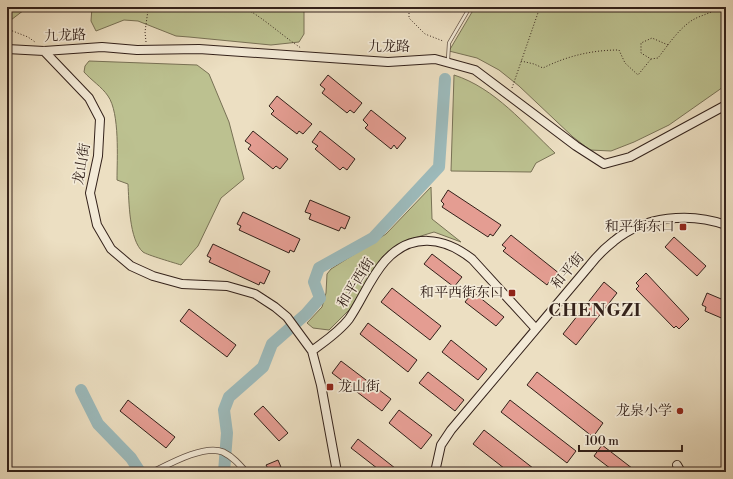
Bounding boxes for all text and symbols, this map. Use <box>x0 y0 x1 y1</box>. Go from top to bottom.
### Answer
street label: 九龙路 <box>44 26 86 46</box>
street label: 九龙路 <box>368 38 410 56</box>
street label: 龙山街 <box>69 142 95 186</box>
place label: 和平街东口 <box>605 218 675 236</box>
marker: 和平街东口 <box>678 222 688 232</box>
street label: 和平街 <box>548 249 588 293</box>
street label: 和平西街 <box>334 254 378 312</box>
place label: 和平西街东口 <box>420 284 504 302</box>
marker: 和平西街东口 <box>507 288 517 298</box>
district label: CHENGZI <box>548 299 642 322</box>
place label: 龙山街 <box>338 378 380 396</box>
marker: 龙山街 <box>325 382 335 392</box>
place label: 龙泉小学 <box>616 402 672 420</box>
marker: 龙泉小学 <box>675 406 685 416</box>
scale bar <box>579 427 682 453</box>
text: 100 m <box>585 434 619 449</box>

